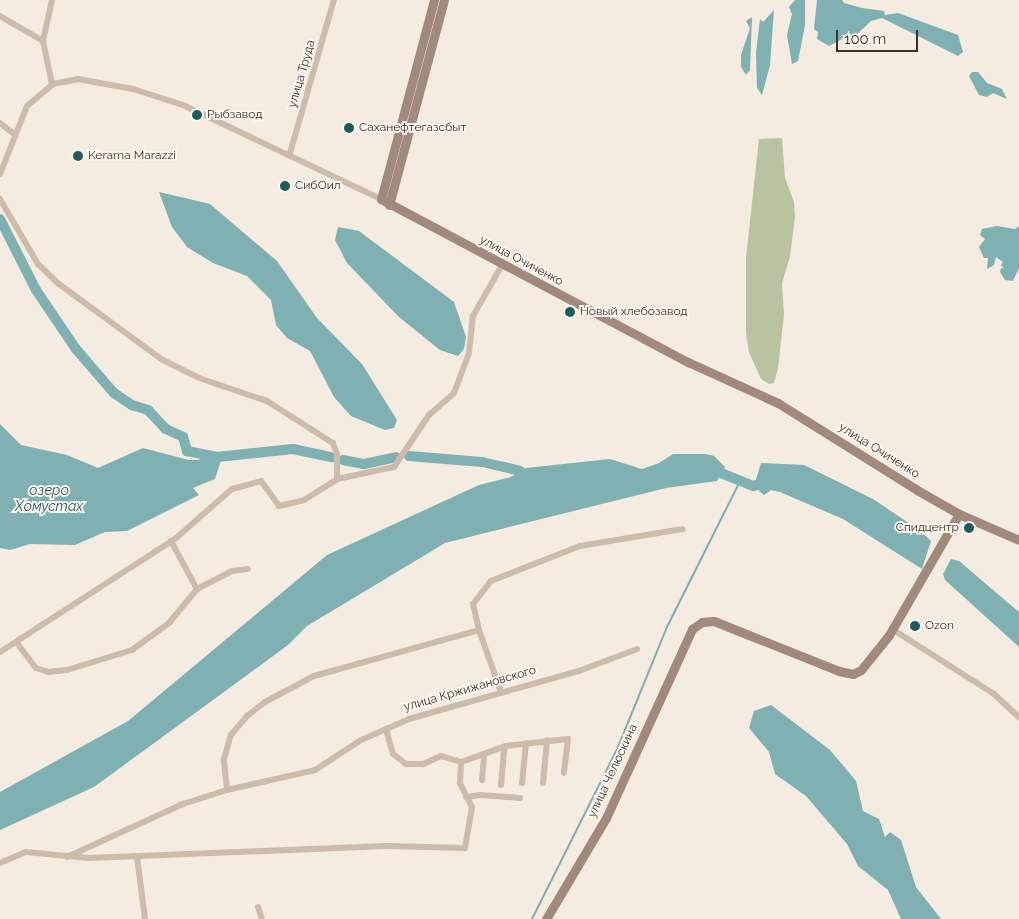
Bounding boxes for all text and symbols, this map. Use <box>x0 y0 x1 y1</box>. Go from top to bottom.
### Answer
scale bar <box>839 20 922 52</box>
text: 100 m <box>844 30 886 48</box>
street label: улица Труда <box>285 38 319 110</box>
place label: Рыбзавод <box>207 108 262 122</box>
marker: Рыбзавод <box>191 109 203 121</box>
place label: Саханефтегазсбыт <box>359 121 466 135</box>
marker: Саханефтегазсбыт <box>343 122 355 134</box>
place label: Kerama Marazzi <box>88 149 176 163</box>
marker: Kerama Marazzi <box>72 150 84 162</box>
place label: СибОил <box>295 179 341 193</box>
marker: СибОил <box>279 180 291 192</box>
street label: улица Очиченко <box>477 233 565 289</box>
place label: Новый хлебозавод <box>580 305 688 319</box>
marker: Новый хлебозавод <box>564 306 576 318</box>
street label: улица Очиченко <box>836 420 922 482</box>
water label: озеро Хомустах <box>15 482 83 514</box>
place label: Спидцентр <box>896 521 959 535</box>
marker: Спидцентр <box>963 522 975 534</box>
place label: Ozon <box>925 619 954 633</box>
marker: Ozon <box>909 620 921 632</box>
street label: улица Кржижановского <box>402 663 538 715</box>
street label: улица Челюскина <box>585 722 641 820</box>

